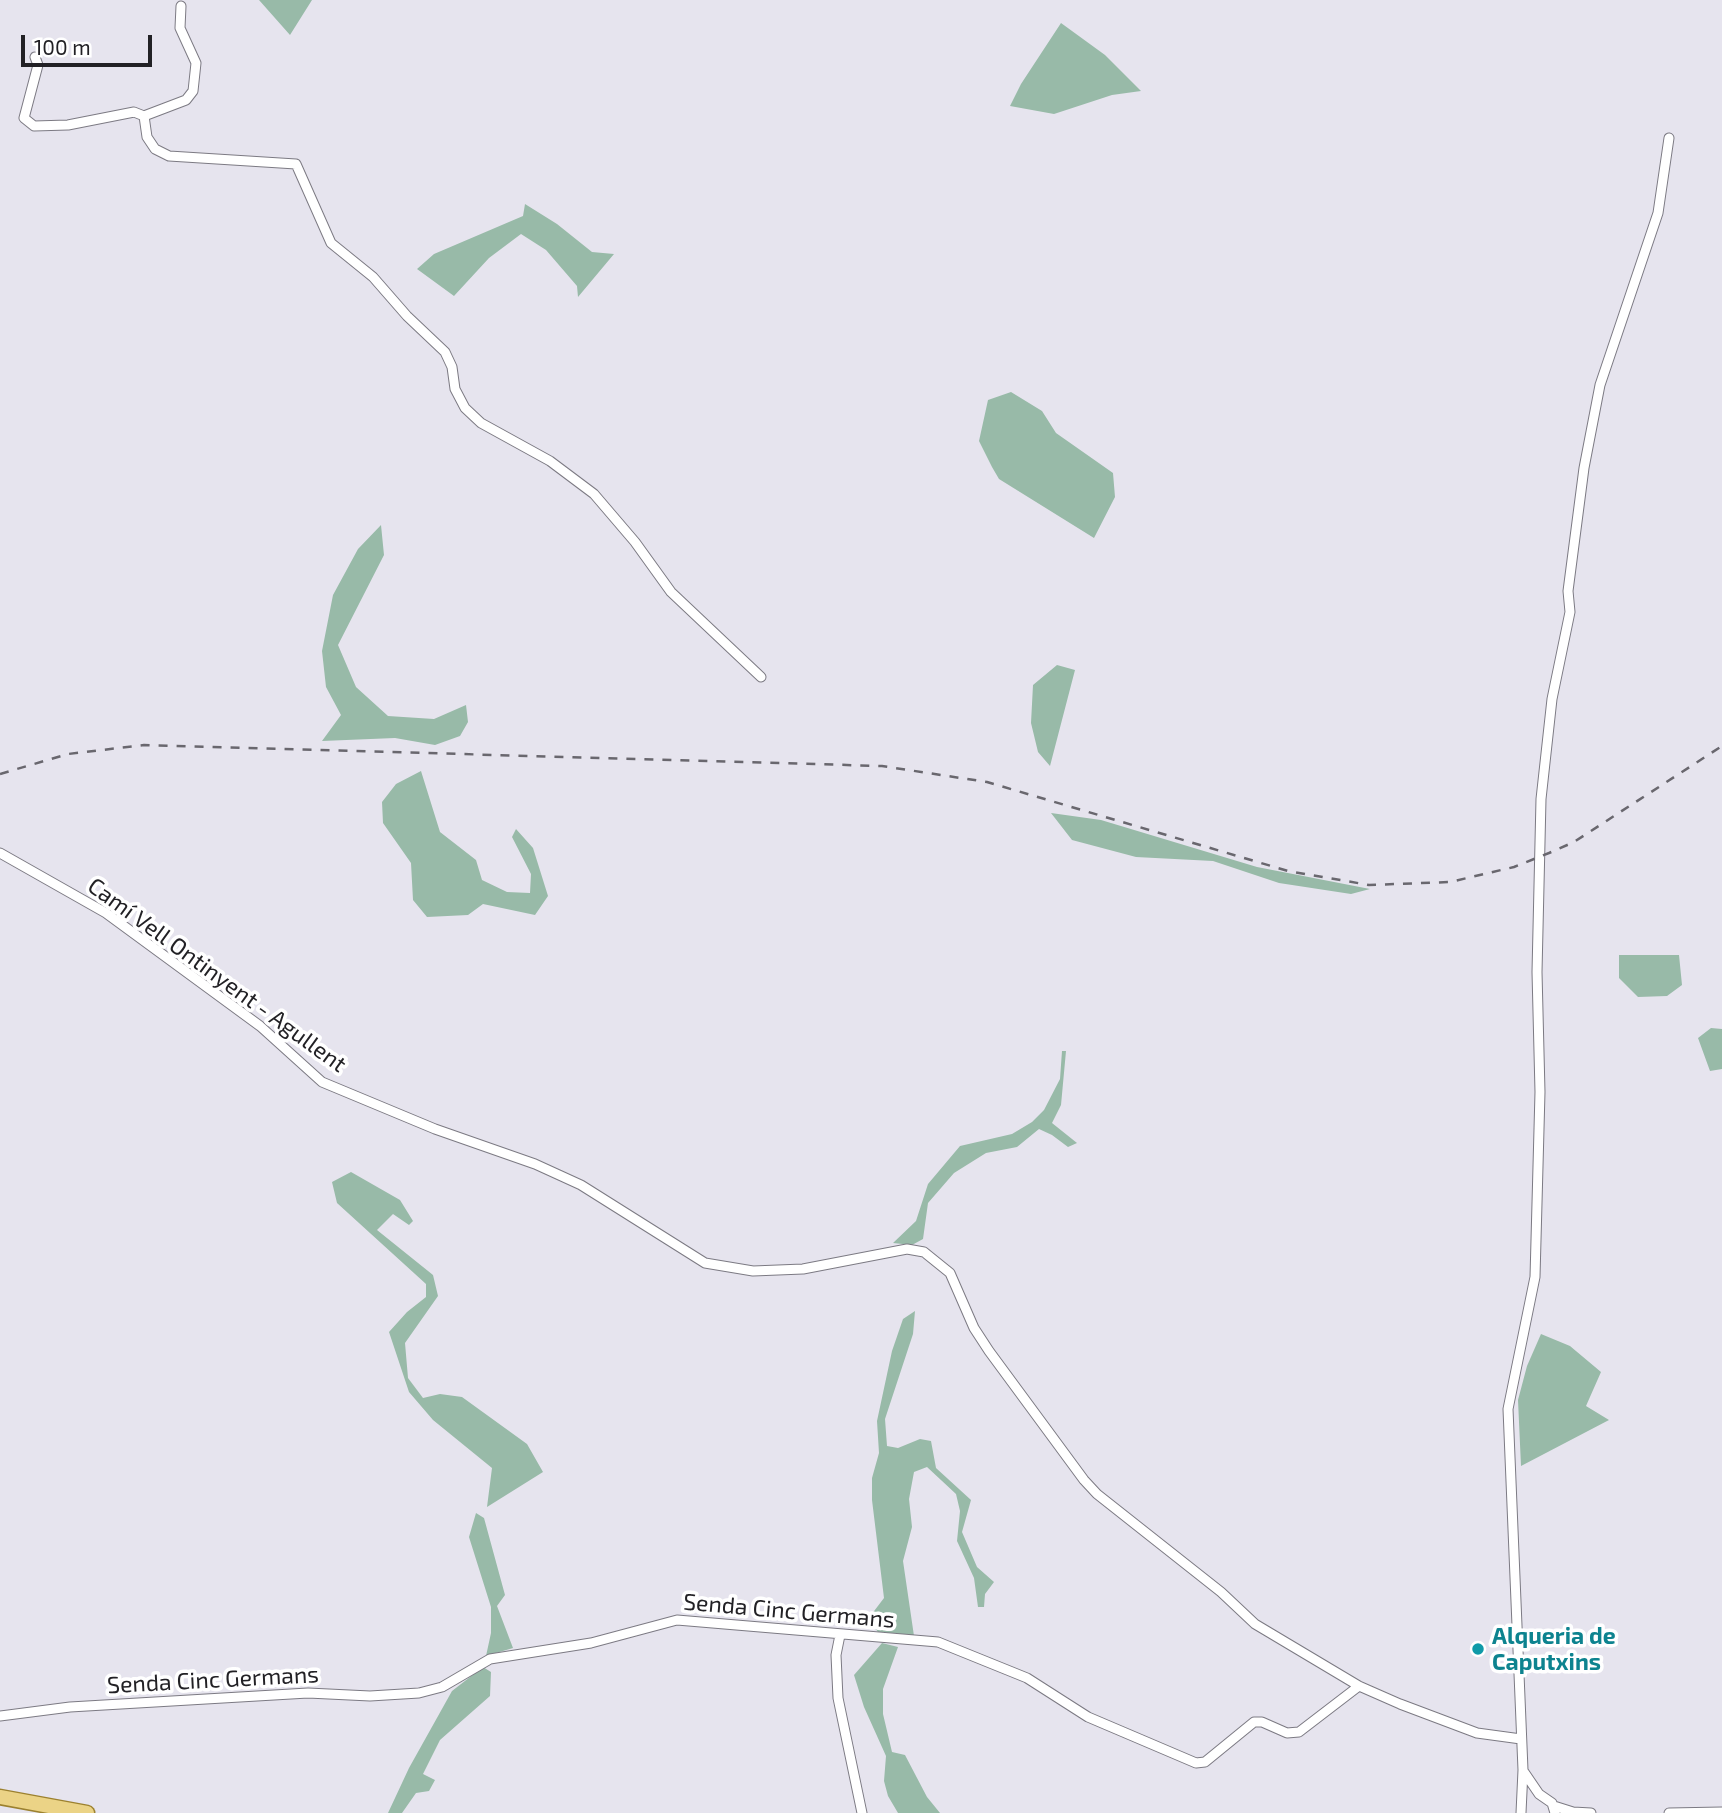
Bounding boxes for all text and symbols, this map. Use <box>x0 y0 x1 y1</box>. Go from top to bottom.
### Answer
scale bar <box>24 21 156 65</box>
text: 100 m <box>34 34 91 59</box>
street label: Camí Vell Ontinyent - Agullent <box>82 872 352 1078</box>
street label: Senda Cinc Germans <box>682 1588 896 1634</box>
place label: Alqueria de Caputxins <box>1492 1622 1616 1676</box>
marker: Alqueria de Caputxins <box>1470 1641 1486 1657</box>
street label: Senda Cinc Germans <box>106 1661 320 1699</box>

